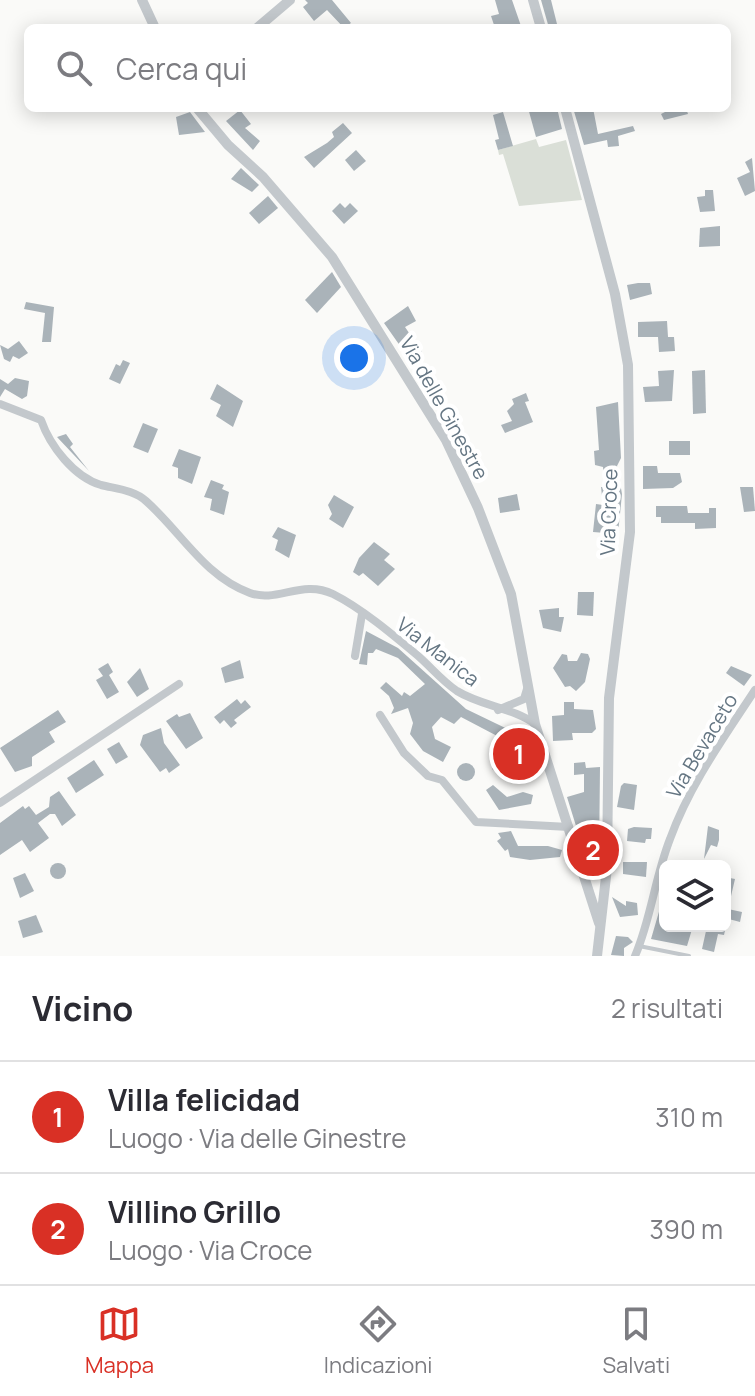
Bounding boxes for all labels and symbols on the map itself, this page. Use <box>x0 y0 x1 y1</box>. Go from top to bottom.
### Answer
street label: Via delle Ginestre <box>394 331 495 484</box>
your location <box>334 338 374 378</box>
street label: Via Croce <box>593 468 624 556</box>
street label: Via Manica <box>391 611 485 692</box>
street label: Via Bevaceto <box>660 688 744 803</box>
pin: 1 <box>493 724 545 784</box>
pin: 2 <box>567 820 619 880</box>

